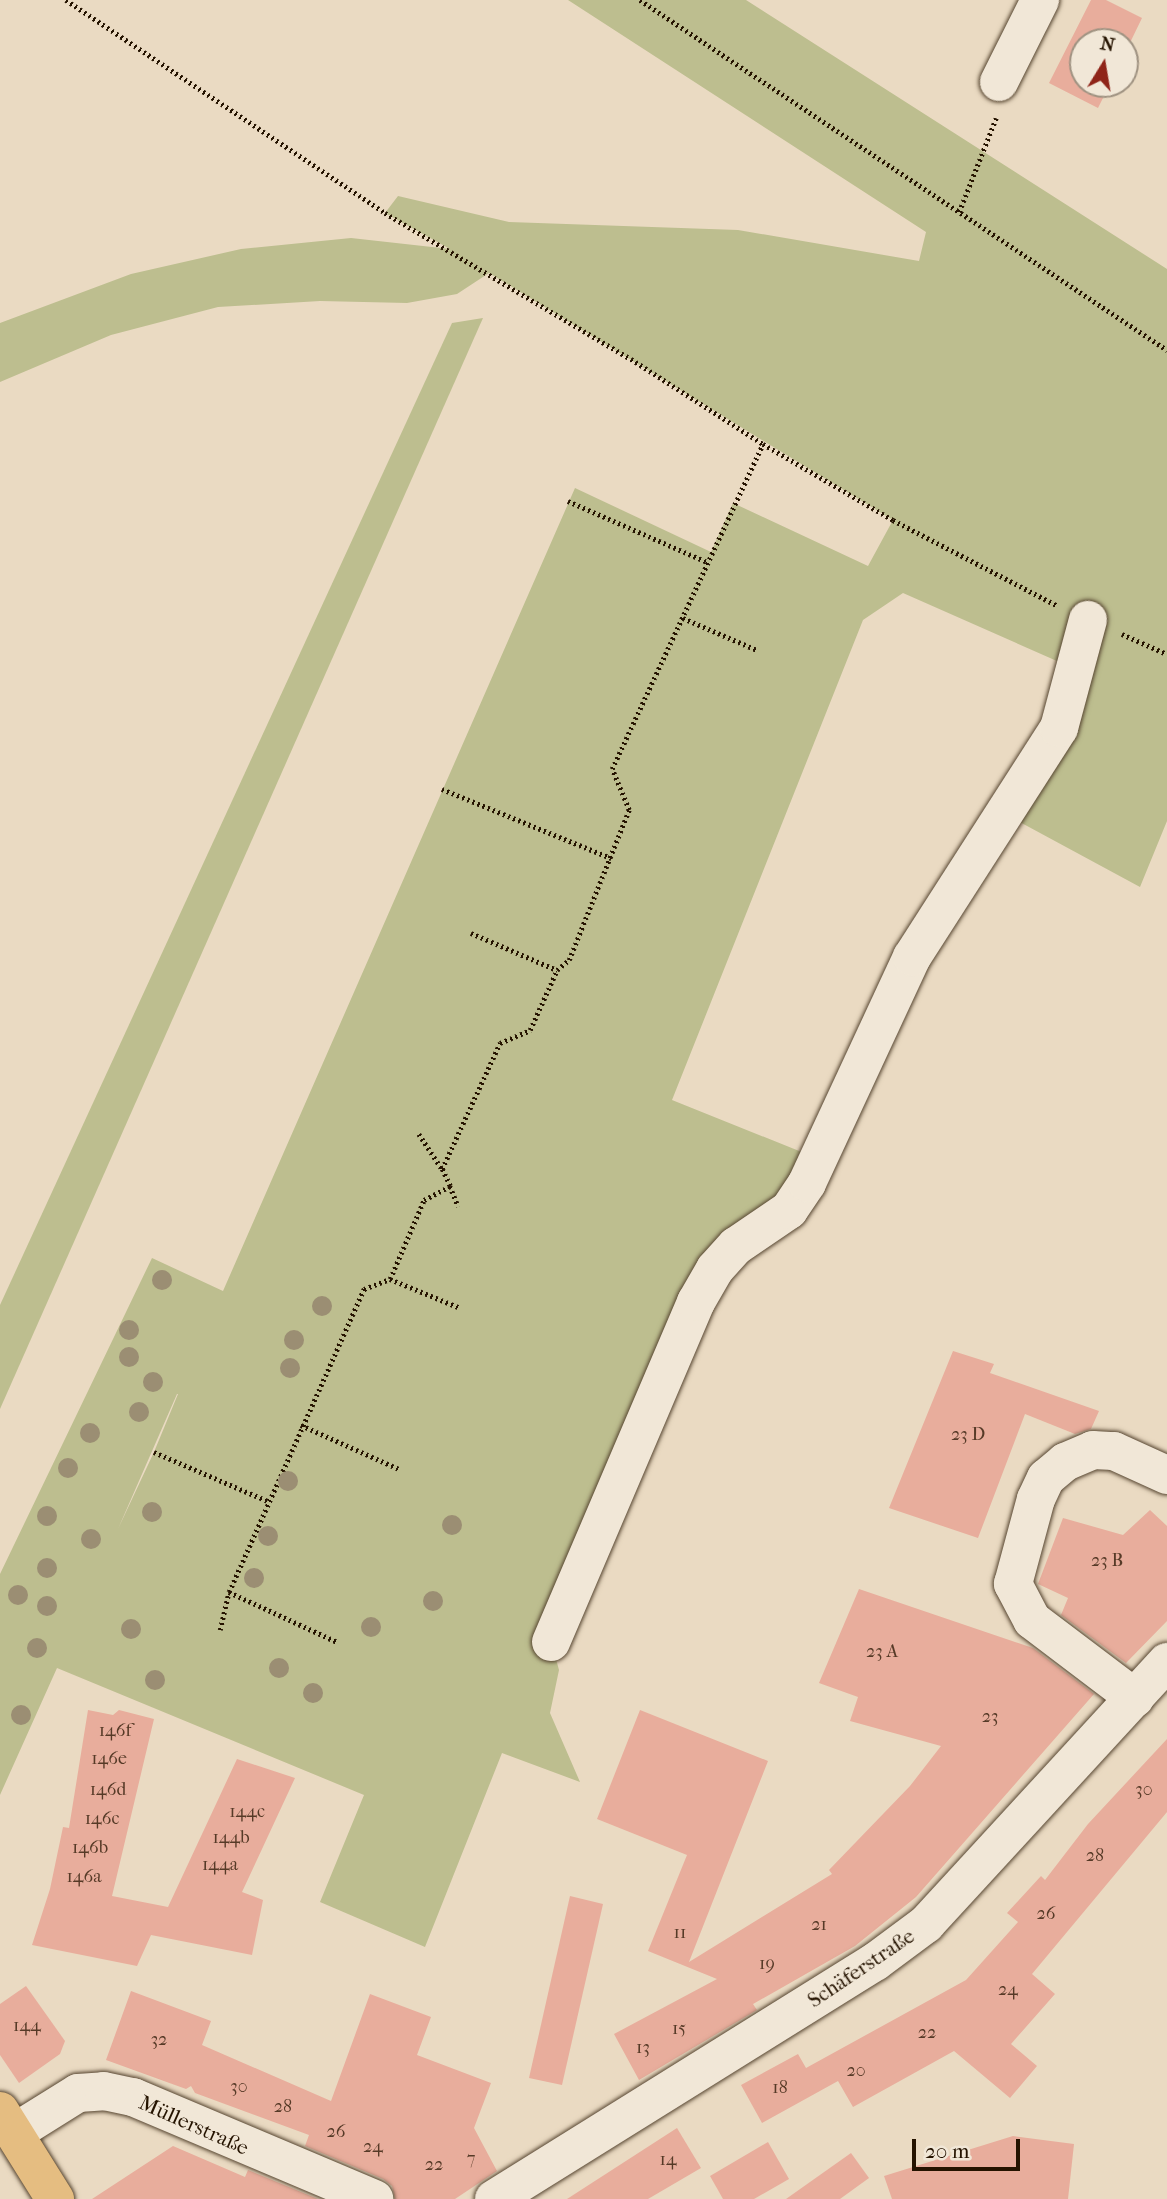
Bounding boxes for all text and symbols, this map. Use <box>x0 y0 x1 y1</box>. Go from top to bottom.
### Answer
north arrow <box>1069 28 1139 98</box>
text: N <box>1098 32 1117 57</box>
house number: 23 D <box>951 1424 985 1446</box>
house number: 23 B <box>1091 1550 1123 1572</box>
house number: 23 A <box>866 1641 898 1663</box>
house number: 23 <box>982 1706 998 1728</box>
house number: 146f <box>99 1720 131 1742</box>
house number: 146e <box>91 1748 127 1770</box>
house number: 146d <box>90 1779 126 1801</box>
house number: 30 <box>1135 1779 1153 1801</box>
house number: 144c <box>229 1801 265 1823</box>
house number: 146c <box>85 1808 119 1830</box>
house number: 144b <box>212 1827 250 1849</box>
house number: 146b <box>72 1837 108 1859</box>
house number: 28 <box>1086 1845 1104 1867</box>
house number: 144a <box>202 1854 238 1876</box>
house number: 146a <box>66 1866 102 1888</box>
house number: 26 <box>1036 1903 1056 1925</box>
house number: 21 <box>811 1914 827 1936</box>
house number: 11 <box>674 1922 686 1944</box>
street label: Schäferstraße <box>803 1923 919 2013</box>
house number: 19 <box>759 1953 775 1975</box>
house number: 24 <box>998 1979 1018 2001</box>
house number: 144 <box>13 2015 41 2037</box>
house number: 15 <box>672 2018 686 2040</box>
house number: 22 <box>918 2022 936 2044</box>
house number: 32 <box>151 2029 167 2051</box>
house number: 13 <box>636 2037 650 2059</box>
house number: 20 <box>846 2060 866 2082</box>
house number: 30 <box>230 2076 248 2098</box>
house number: 18 <box>772 2077 788 2099</box>
street label: Müllerstraße <box>135 2090 253 2160</box>
house number: 28 <box>274 2096 292 2118</box>
house number: 26 <box>326 2121 346 2143</box>
scale bar <box>915 2126 1024 2170</box>
house number: 24 <box>363 2136 383 2158</box>
text: 20 m <box>925 2139 969 2163</box>
house number: 7 <box>467 2148 475 2170</box>
house number: 14 <box>659 2149 677 2171</box>
house number: 22 <box>425 2154 443 2176</box>

